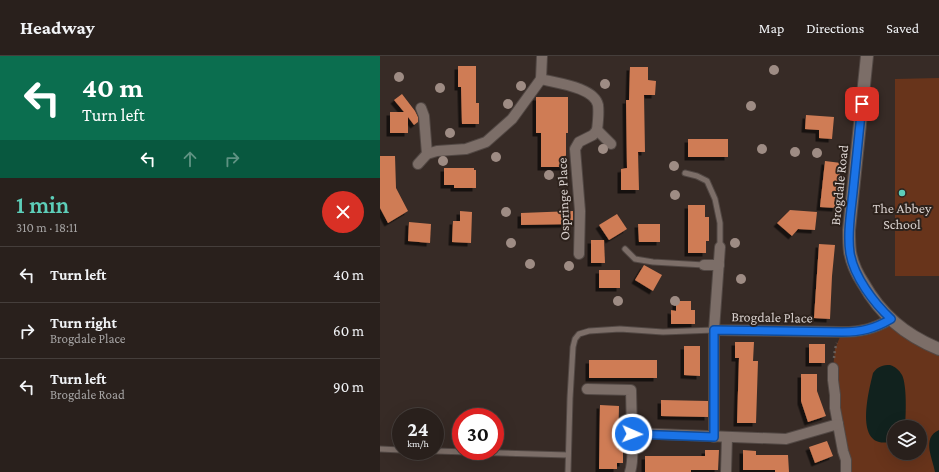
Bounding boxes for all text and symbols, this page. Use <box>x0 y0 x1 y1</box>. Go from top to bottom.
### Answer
text: Headway <box>20 17 95 38</box>
text: Map <box>759 20 784 36</box>
text: Directions <box>806 20 864 36</box>
text: Saved <box>886 20 919 36</box>
icon: left <box>16 72 68 124</box>
text: 40 m <box>82 72 143 103</box>
pin <box>845 87 879 121</box>
icon: arrive <box>851 93 873 115</box>
text: Turn left <box>82 105 145 125</box>
street label: Brogdale Road <box>827 143 851 226</box>
icon: left <box>137 148 159 170</box>
icon: ahead <box>179 148 201 170</box>
icon: right <box>221 148 243 170</box>
street label: Ospringe Place <box>554 157 572 241</box>
marker: The Abbey School <box>897 188 907 198</box>
text: 1 min <box>16 191 69 218</box>
button: close <box>322 191 364 233</box>
place label: The Abbey School <box>873 200 932 232</box>
text: 310 m · 18:11 <box>16 220 78 235</box>
icon: left <box>16 264 38 286</box>
text: Turn left <box>50 267 106 283</box>
text: 40 m <box>333 267 364 283</box>
street label: Brogdale Place <box>731 308 813 326</box>
text: Turn right <box>50 315 117 331</box>
icon: right <box>16 320 38 342</box>
text: 60 m <box>333 323 364 339</box>
text: Brogdale Place <box>50 331 126 346</box>
text: Turn left <box>50 371 106 387</box>
icon: left <box>16 376 38 398</box>
text: 90 m <box>333 379 364 395</box>
text: Brogdale Road <box>50 387 125 402</box>
speed limit sign: 30 <box>452 408 504 460</box>
position arrow <box>611 413 653 455</box>
text: 24 <box>408 418 428 440</box>
map controls <box>887 420 927 460</box>
button: layers <box>887 420 927 460</box>
text: km/h <box>407 438 429 449</box>

